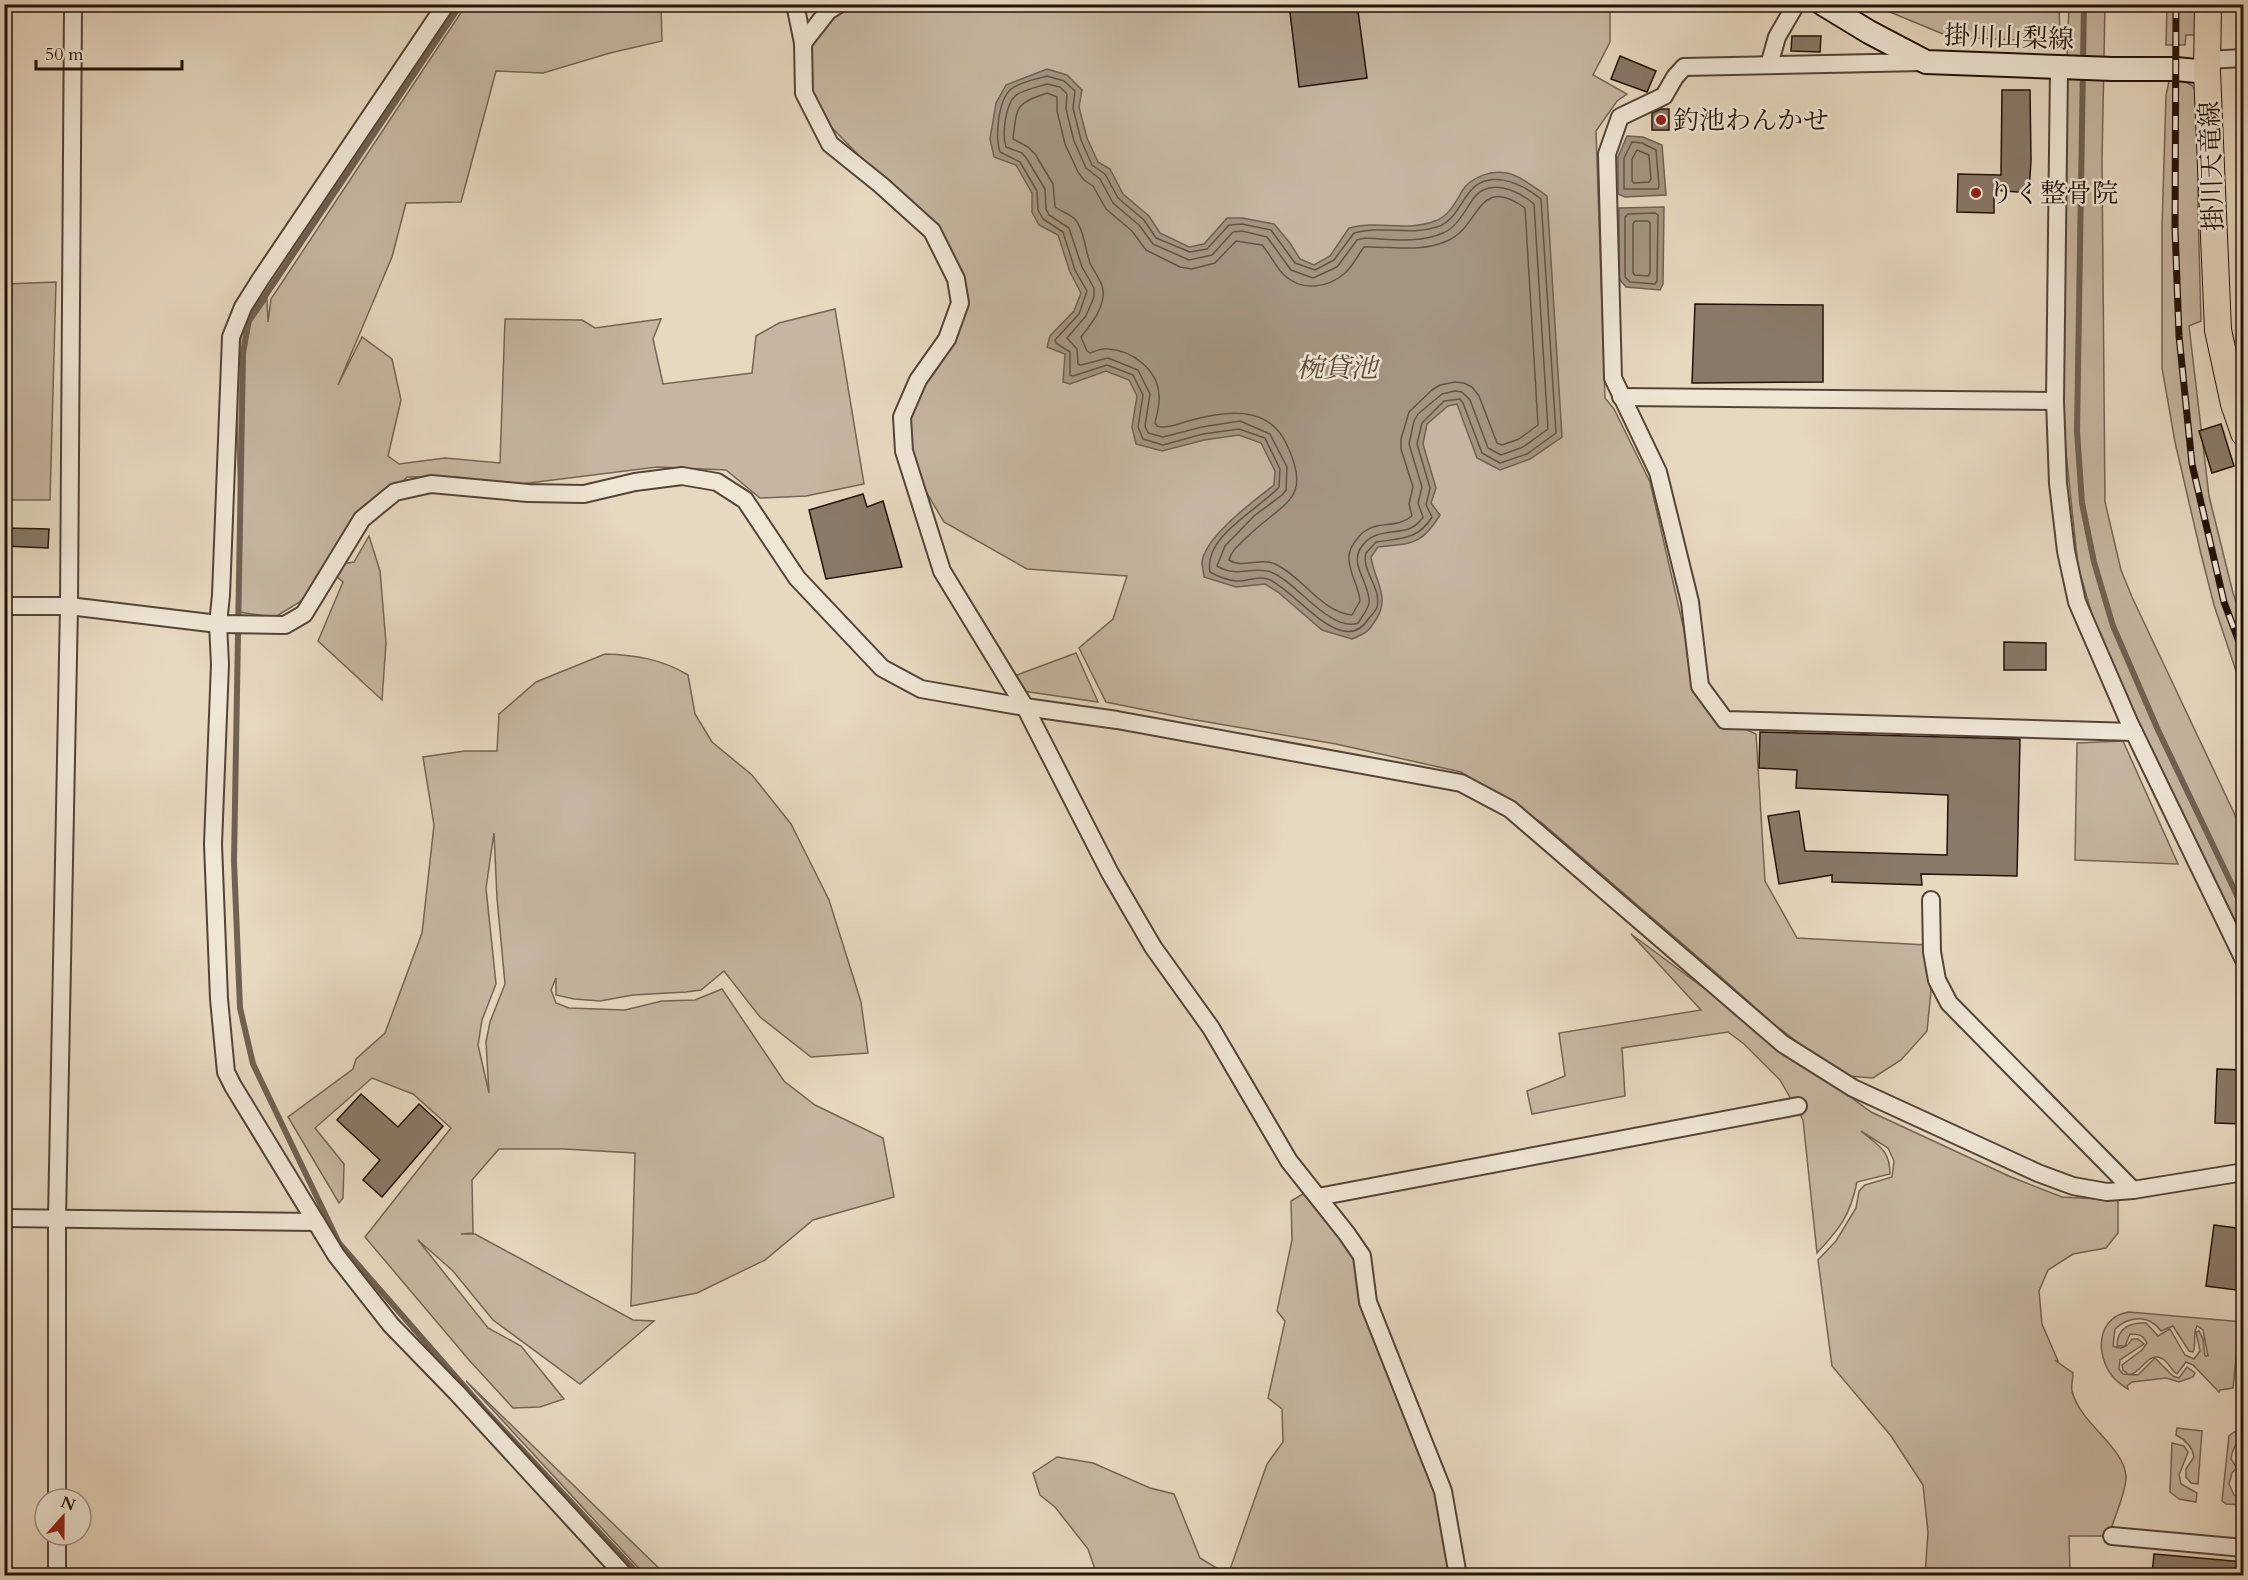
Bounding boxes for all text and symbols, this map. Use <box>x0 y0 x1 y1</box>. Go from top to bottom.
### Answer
street label: 掛川山梨線 <box>1943 18 2075 57</box>
scale bar <box>36 33 182 71</box>
text: 50 m <box>45 42 84 67</box>
street label: 掛川天竜線 <box>2192 100 2231 232</box>
place label: 釣池わんかせ <box>1673 103 1829 138</box>
marker: 釣池わんかせ <box>1654 113 1668 127</box>
place label: りく整骨院 <box>1988 176 2118 211</box>
marker: りく整骨院 <box>1969 186 1983 200</box>
water label: 椀貸池 <box>1297 350 1380 387</box>
north arrow <box>33 1487 93 1547</box>
text: N <box>58 1491 79 1517</box>

